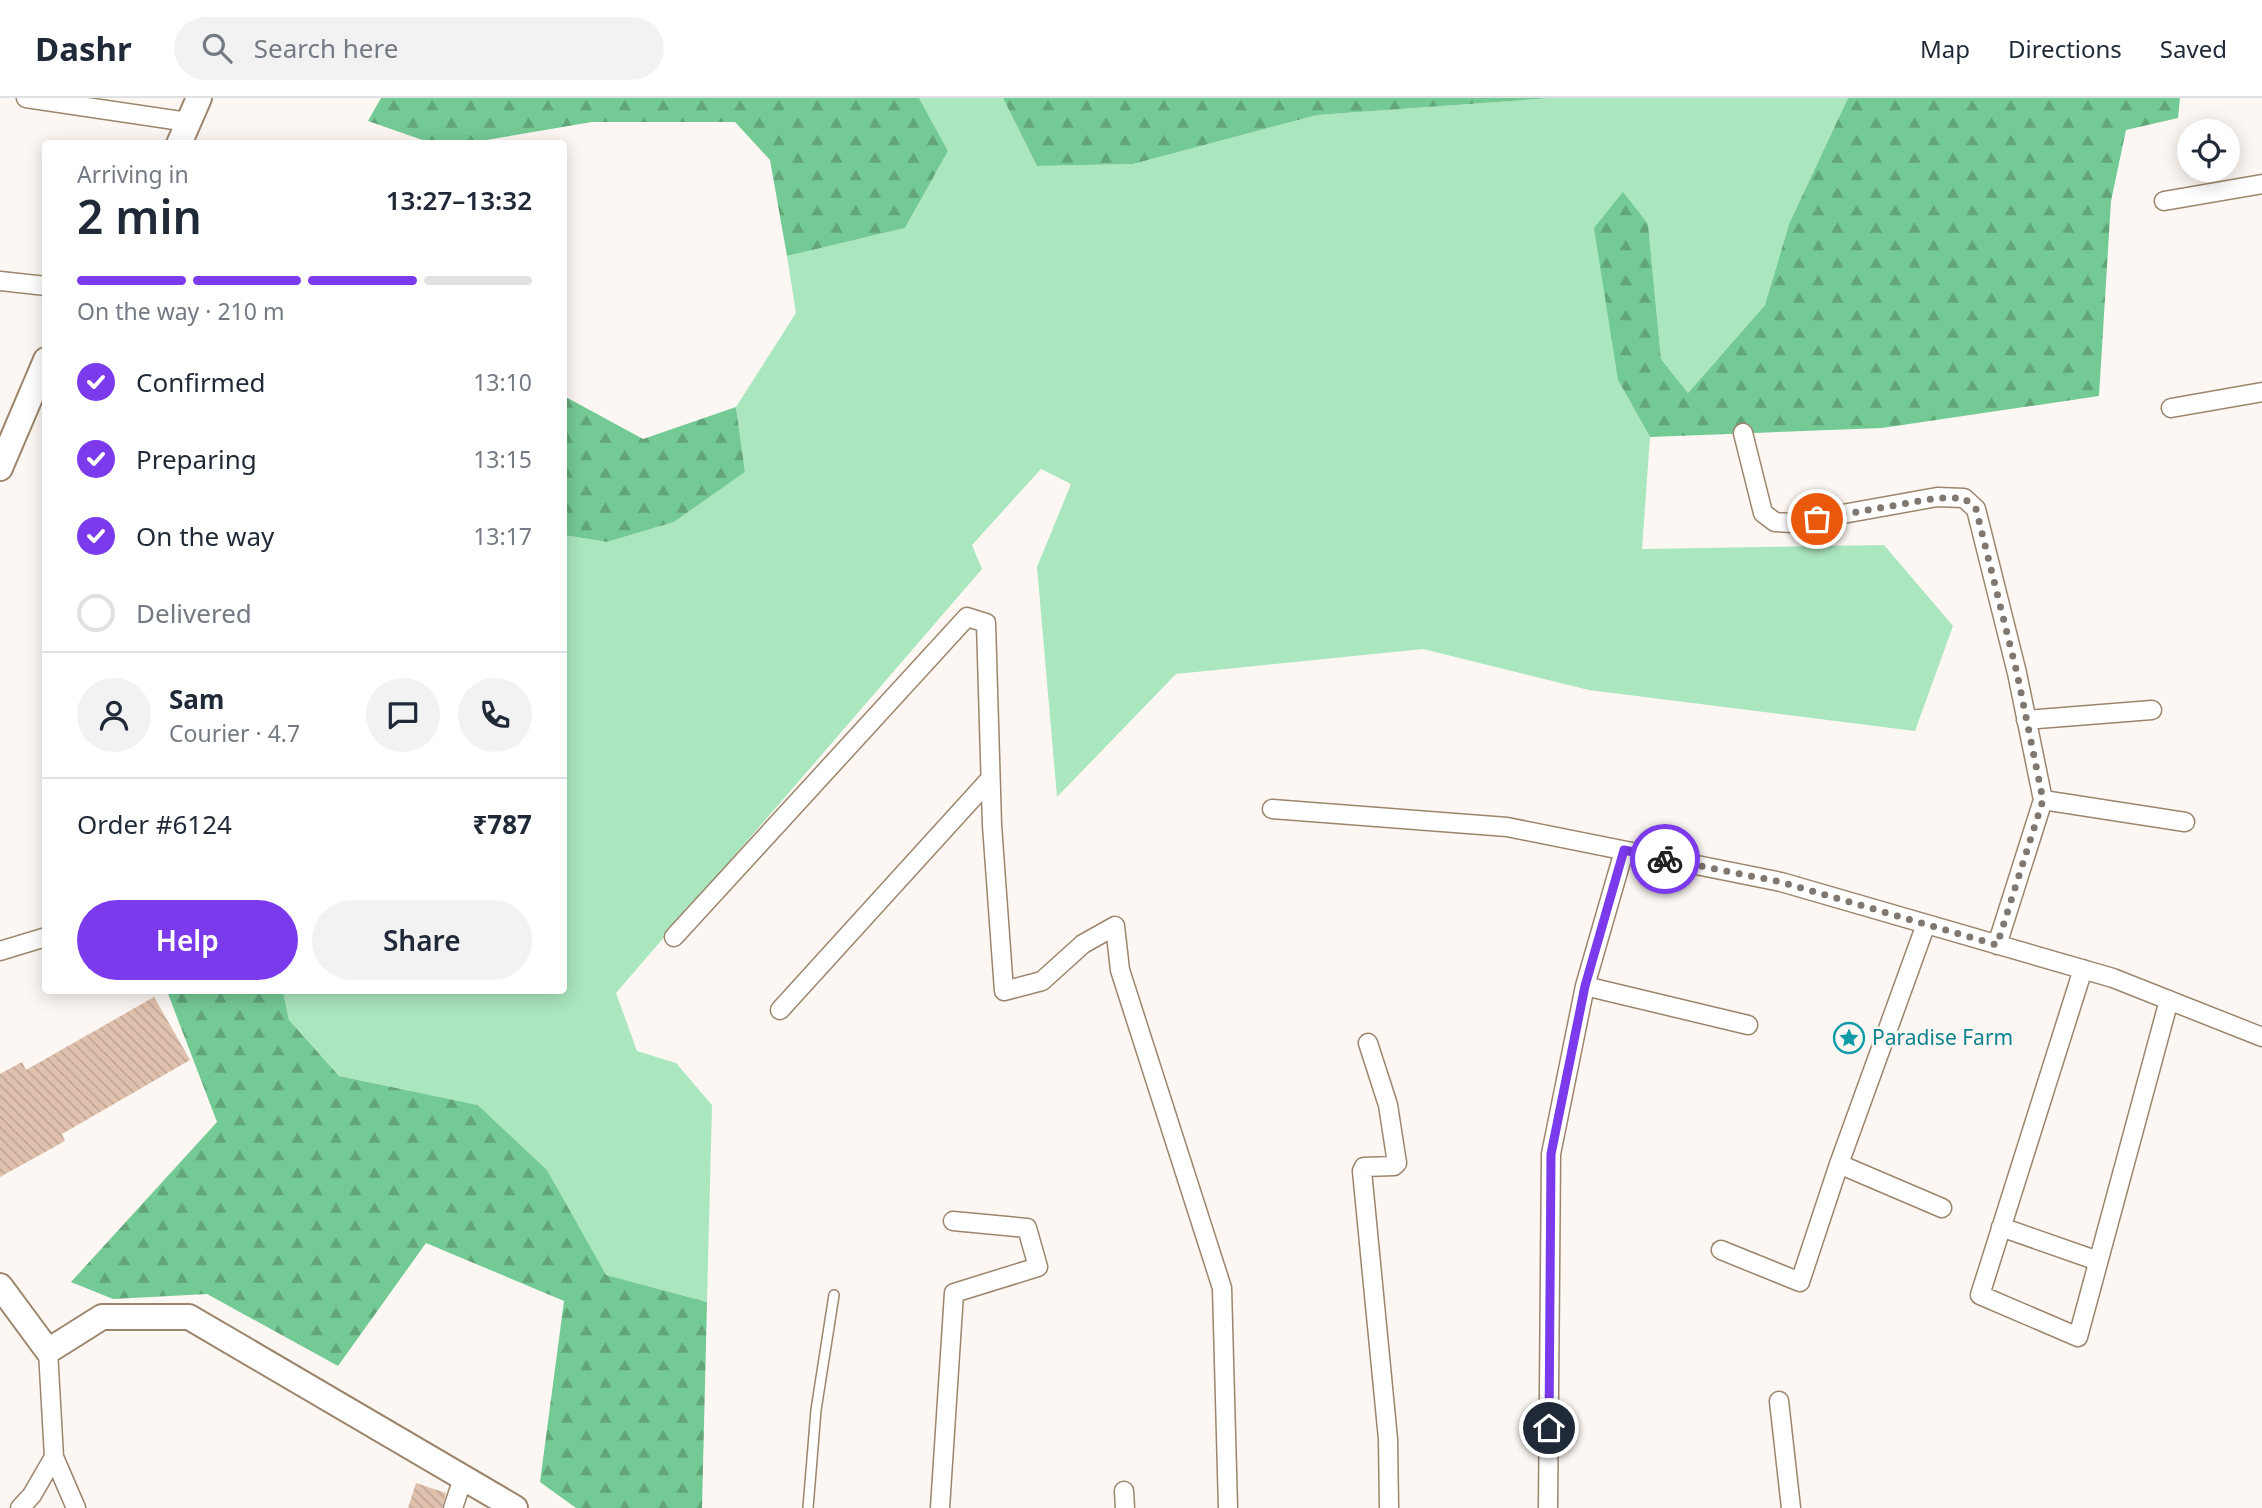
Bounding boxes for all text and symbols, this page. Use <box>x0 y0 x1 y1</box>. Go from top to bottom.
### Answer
search box <box>174 17 664 80</box>
text: Dashr <box>35 26 132 71</box>
icon: search <box>198 29 236 67</box>
text: Search here <box>254 30 398 66</box>
text: Map <box>1920 32 1970 65</box>
text: Directions <box>2008 32 2122 65</box>
text: Saved <box>2160 32 2227 65</box>
map controls <box>2177 119 2240 182</box>
button: locate <box>2177 119 2240 182</box>
text: Arriving in <box>77 158 189 190</box>
text: 13:27–13:32 <box>386 182 532 218</box>
text: 2 min <box>77 185 202 247</box>
text: On the way · 210 m <box>77 295 284 327</box>
icon: check <box>77 363 115 401</box>
text: Confirmed <box>136 364 266 400</box>
text: 13:10 <box>473 366 532 398</box>
icon: check <box>77 440 115 478</box>
text: Preparing <box>136 441 257 477</box>
text: 13:15 <box>473 443 532 475</box>
pin <box>1787 489 1847 549</box>
icon: bag <box>1798 500 1836 538</box>
icon: check <box>77 517 115 555</box>
text: On the way <box>136 518 274 554</box>
text: 13:17 <box>473 520 532 552</box>
text: Delivered <box>136 595 252 631</box>
button: person <box>77 678 151 752</box>
button: chat <box>366 678 440 752</box>
button: phone <box>458 678 532 752</box>
text: Sam <box>169 681 224 717</box>
text: Courier · 4.7 <box>169 717 300 749</box>
text: Order #6124 <box>77 806 232 842</box>
text: ₹787 <box>473 806 532 842</box>
courier <box>1630 824 1700 894</box>
icon: bike <box>1646 840 1684 878</box>
button: Help <box>77 900 298 980</box>
button: Share <box>312 900 532 980</box>
place icon: Paradise Farm <box>1832 1021 1866 1055</box>
place label: Paradise Farm <box>1872 1023 2013 1051</box>
pin <box>1519 1398 1579 1458</box>
icon: home <box>1530 1409 1568 1447</box>

